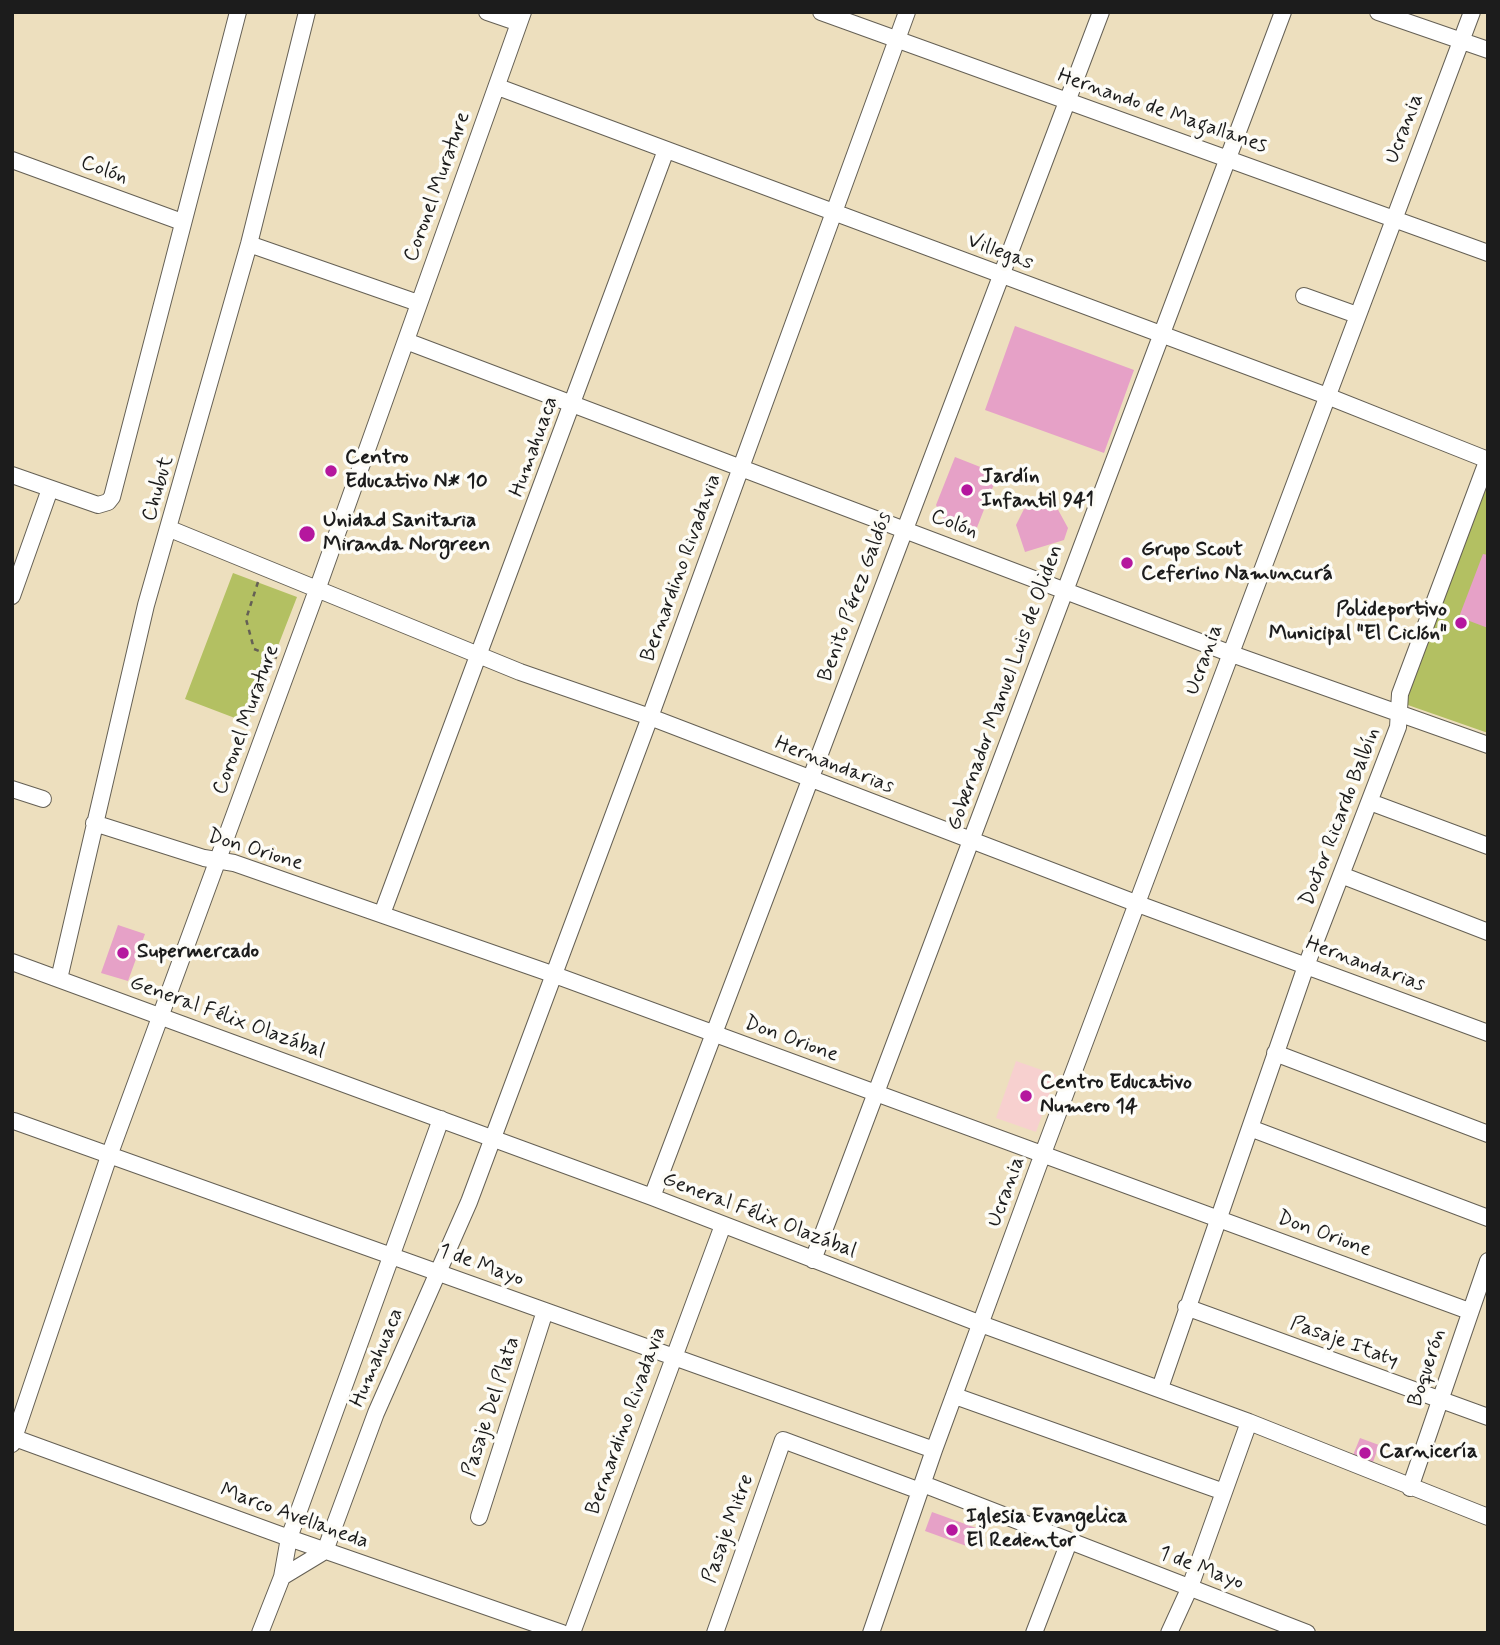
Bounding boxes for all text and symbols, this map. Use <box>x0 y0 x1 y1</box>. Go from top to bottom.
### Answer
street label: Hernando de Magallanes <box>1054 64 1270 160</box>
street label: Ucrania <box>1380 90 1430 168</box>
street label: Coronel Murature <box>399 109 477 265</box>
street label: Colón <box>77 151 131 191</box>
street label: Villegas <box>963 229 1037 277</box>
street label: Humahuaca <box>505 393 565 501</box>
place label: Centro Educativo N* 10 <box>345 446 488 496</box>
street label: Chubut <box>138 453 180 525</box>
marker: Centro Educativo N* 10 <box>323 463 339 479</box>
place label: Jardín Infantil 941 <box>981 465 1094 515</box>
street label: Bernardino Rivadavia <box>636 471 728 665</box>
marker: Jardín Infantil 941 <box>959 482 975 498</box>
street label: Colón <box>927 505 981 545</box>
place label: Unidad Sanitaria Miranda Norgreen <box>323 509 490 559</box>
street label: Benito Pérez Galdós <box>814 509 898 685</box>
marker: Unidad Sanitaria Miranda Norgreen <box>297 524 317 544</box>
place label: Grupo Scout Ceferino Namuncurá <box>1141 538 1333 588</box>
street label: Gobernador Manuel Luis de Oliden <box>942 542 1070 834</box>
marker: Grupo Scout Ceferino Namuncurá <box>1119 555 1135 571</box>
place label: Polideportivo Municipal "El Ciclón" <box>1269 598 1447 648</box>
marker: Polideportivo Municipal "El Ciclón" <box>1453 615 1469 631</box>
street label: Ucrania <box>1181 621 1229 699</box>
street label: Coronel Murature <box>208 642 286 798</box>
street label: Doctor Ricardo Balbín <box>1295 724 1387 910</box>
street label: Hernandarias <box>771 732 897 800</box>
street label: Don Orione <box>204 825 306 877</box>
street label: Hernandarias <box>1302 932 1428 998</box>
place label: Supermercado <box>137 940 259 966</box>
marker: Supermercado <box>115 945 131 961</box>
street label: General Félix Olazábal <box>126 971 328 1065</box>
street label: Don Orione <box>740 1011 842 1069</box>
place label: Centro Educativo Numero 14 <box>1040 1071 1192 1121</box>
marker: Centro Educativo Numero 14 <box>1018 1088 1034 1104</box>
street label: Ucrania <box>983 1153 1031 1231</box>
street label: General Félix Olazábal <box>658 1167 860 1265</box>
street label: Don Orione <box>1273 1206 1375 1264</box>
street label: 1 de Mayo <box>435 1239 527 1293</box>
street label: Humahuaca <box>346 1305 410 1411</box>
street label: Pasaje Itaty <box>1287 1312 1401 1374</box>
street label: Bernardino Rivadavia <box>581 1324 673 1518</box>
street label: Boquerón <box>1404 1326 1452 1410</box>
street label: Pasaje Del Plata <box>458 1334 526 1480</box>
place label: Carnicería <box>1379 1440 1478 1466</box>
marker: Carnicería <box>1357 1445 1373 1461</box>
street label: Pasaje Mitre <box>698 1471 760 1587</box>
street label: Marco Avellaneda <box>216 1478 372 1556</box>
place label: Iglesia Evangelica El Redentor <box>966 1505 1127 1555</box>
marker: Iglesia Evangelica El Redentor <box>944 1522 960 1538</box>
street label: 1 de Mayo <box>1155 1541 1247 1597</box>

